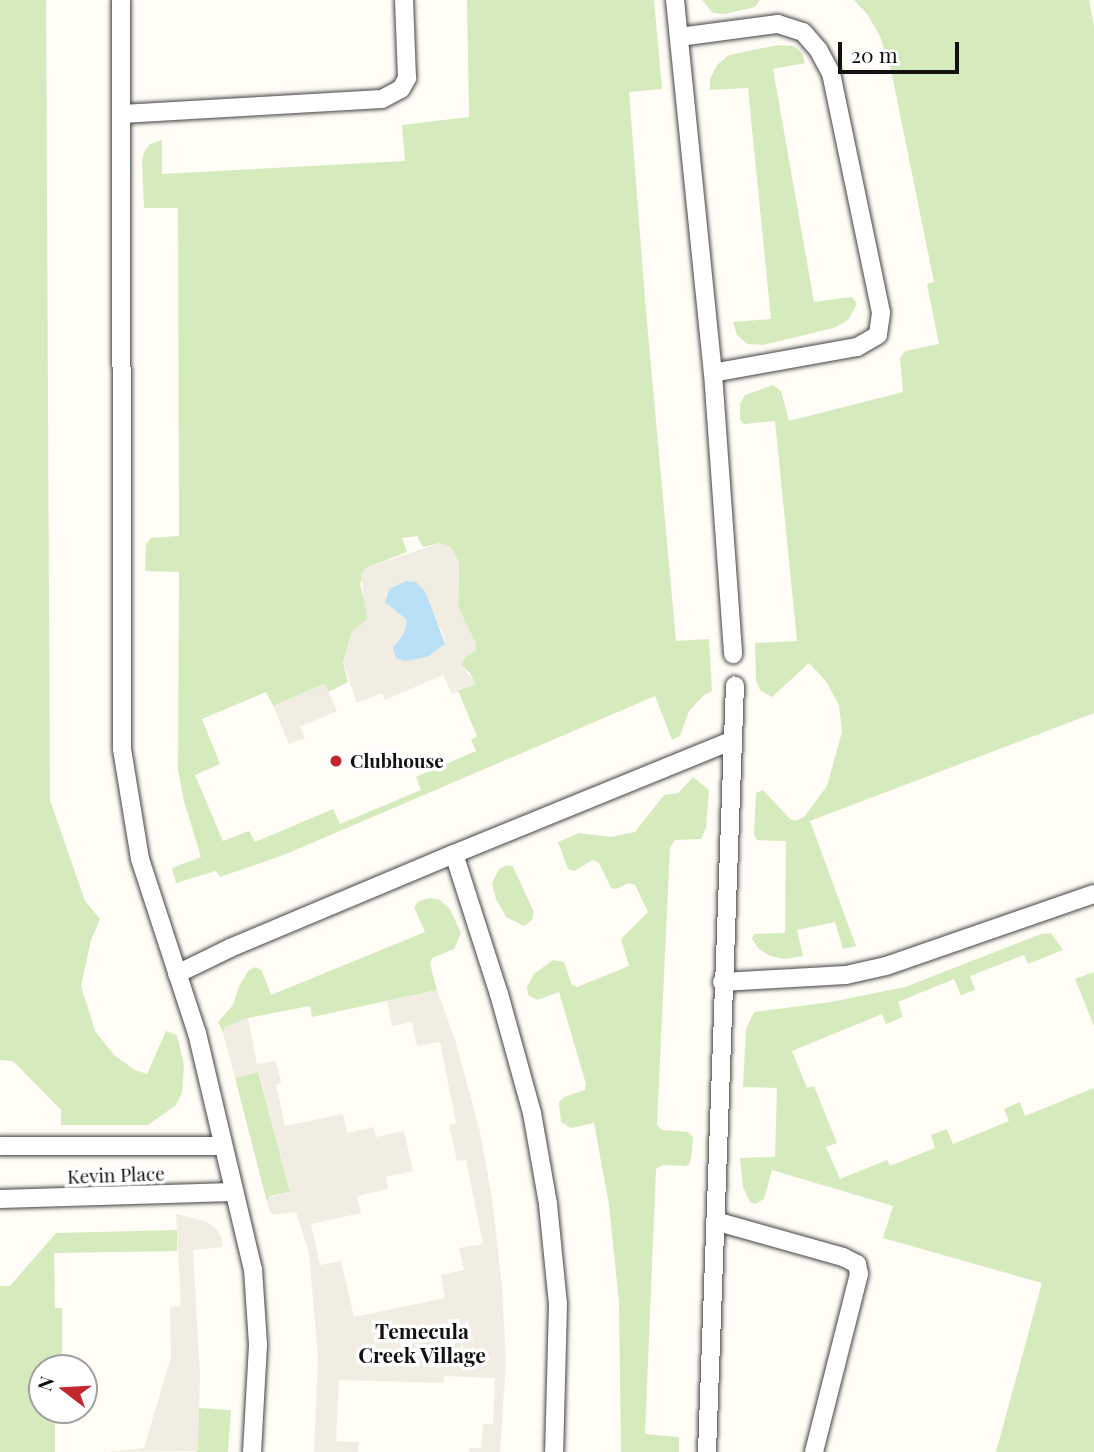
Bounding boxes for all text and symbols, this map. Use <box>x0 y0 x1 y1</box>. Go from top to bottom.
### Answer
scale bar <box>842 28 963 72</box>
text: 20 m <box>851 40 898 68</box>
place label: Clubhouse <box>350 750 444 772</box>
marker: Clubhouse <box>328 753 344 769</box>
street label: Kevin Place <box>67 1162 165 1188</box>
district label: Temecula Creek Village <box>358 1317 486 1367</box>
north arrow <box>28 1354 98 1424</box>
text: N <box>30 1373 59 1394</box>

